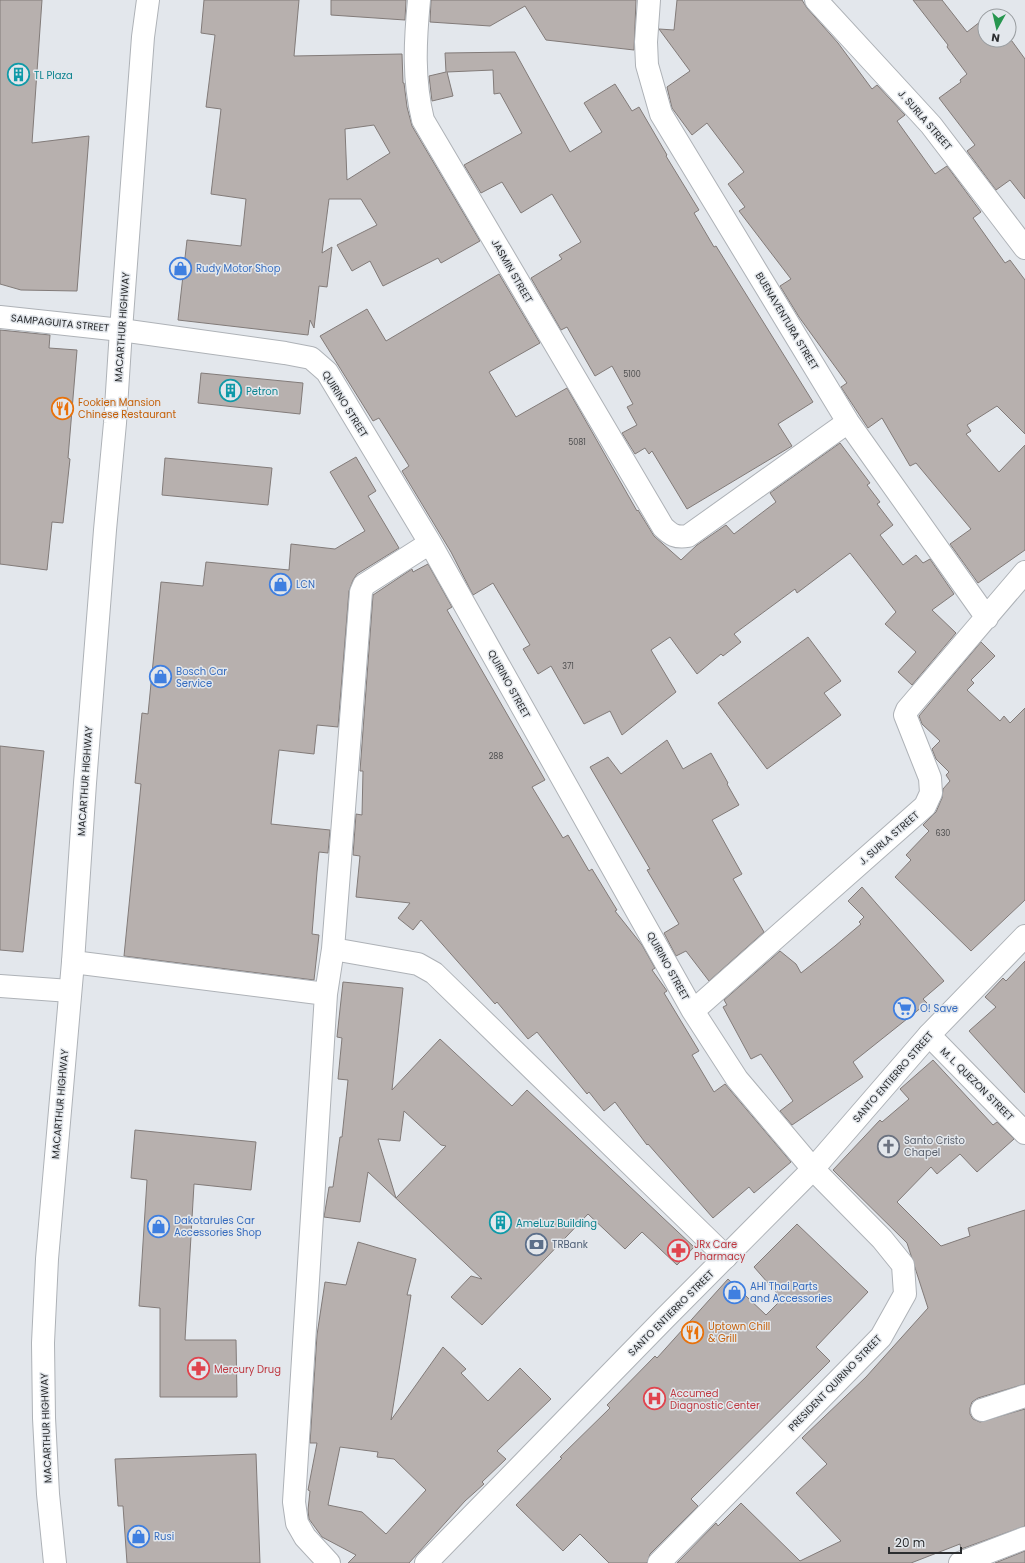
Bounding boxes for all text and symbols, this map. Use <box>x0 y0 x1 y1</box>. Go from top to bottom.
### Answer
north arrow <box>977 8 1017 48</box>
text: N <box>990 29 1001 46</box>
building icon: TL Plaza <box>5 62 31 88</box>
place label: TL Plaza <box>34 68 73 83</box>
street label: J. SURLA STREET <box>895 87 956 154</box>
street label: JASMIN STREET <box>488 236 537 306</box>
shop icon: Rudy Motor Shop <box>167 255 193 281</box>
place label: Rudy Motor Shop <box>196 261 281 276</box>
street label: BUENAVENTURA STREET <box>752 269 822 373</box>
street label: MACARTHUR HIGHWAY <box>111 271 133 382</box>
street label: SAMPAGUITA STREET <box>10 310 110 336</box>
street label: QUIRINO STREET <box>318 368 372 441</box>
house number: 5100 <box>623 369 641 380</box>
building icon: Petron <box>218 378 244 404</box>
place label: Petron <box>246 384 278 399</box>
restaurant icon: Fookien Mansion Chinese Restaurant <box>49 395 75 421</box>
place label: Fookien Mansion Chinese Restaurant <box>78 395 176 422</box>
house number: 5081 <box>568 437 586 448</box>
shop icon: LCN <box>267 571 293 597</box>
place label: LCN <box>296 577 315 592</box>
street label: QUIRINO STREET <box>484 647 534 721</box>
house number: 371 <box>562 661 574 672</box>
shop icon: Bosch Car Service <box>147 664 173 690</box>
place label: Bosch Car Service <box>176 664 227 691</box>
street label: MACARTHUR HIGHWAY <box>74 725 96 836</box>
house number: 288 <box>489 751 503 762</box>
street label: J. SURLA STREET <box>856 807 923 868</box>
house number: 630 <box>936 828 950 839</box>
street label: QUIRINO STREET <box>643 929 693 1003</box>
supermarket icon: O! Save <box>892 995 918 1021</box>
place label: O! Save <box>920 1001 958 1016</box>
street label: SANTO ENTIERRO STREET <box>849 1028 937 1126</box>
street label: M. L. QUEZON STREET <box>937 1044 1017 1124</box>
street label: MACARTHUR HIGHWAY <box>48 1048 72 1160</box>
church icon: Santo Cristo Chapel <box>875 1133 901 1159</box>
place label: Santo Cristo Chapel <box>904 1133 965 1160</box>
building icon: AmeLuz Building <box>488 1210 514 1236</box>
shop icon: Dakotarules Car Accessories Shop <box>145 1213 171 1239</box>
place label: Dakotarules Car Accessories Shop <box>174 1213 262 1240</box>
place label: AmeLuz Building <box>516 1216 597 1231</box>
bank icon: TRBank <box>524 1231 550 1257</box>
place label: TRBank <box>552 1237 589 1252</box>
pharmacy icon: JRx Care Pharmacy <box>666 1237 692 1263</box>
place label: JRx Care Pharmacy <box>694 1237 746 1264</box>
street label: SANTO ENTIERRO STREET <box>625 1266 718 1359</box>
shop icon: AHI Thai Parts and Accessories <box>721 1279 747 1305</box>
place label: AHI Thai Parts and Accessories <box>750 1279 832 1306</box>
restaurant icon: Uptown Chill & Grill <box>679 1319 705 1345</box>
place label: Uptown Chill & Grill <box>708 1319 770 1346</box>
street label: PRESIDENT QUIRINO STREET <box>785 1331 886 1435</box>
pharmacy icon: Mercury Drug <box>185 1356 211 1382</box>
place label: Mercury Drug <box>214 1362 281 1377</box>
street label: MACARTHUR HIGHWAY <box>37 1373 55 1483</box>
hospital icon: Accumed Diagnostic Center <box>641 1386 667 1412</box>
place label: Accumed Diagnostic Center <box>670 1386 760 1413</box>
shop icon: Rusi <box>126 1523 152 1549</box>
place label: Rusi <box>154 1529 174 1544</box>
scale bar <box>889 1529 961 1555</box>
text: 20 m <box>895 1534 925 1551</box>

